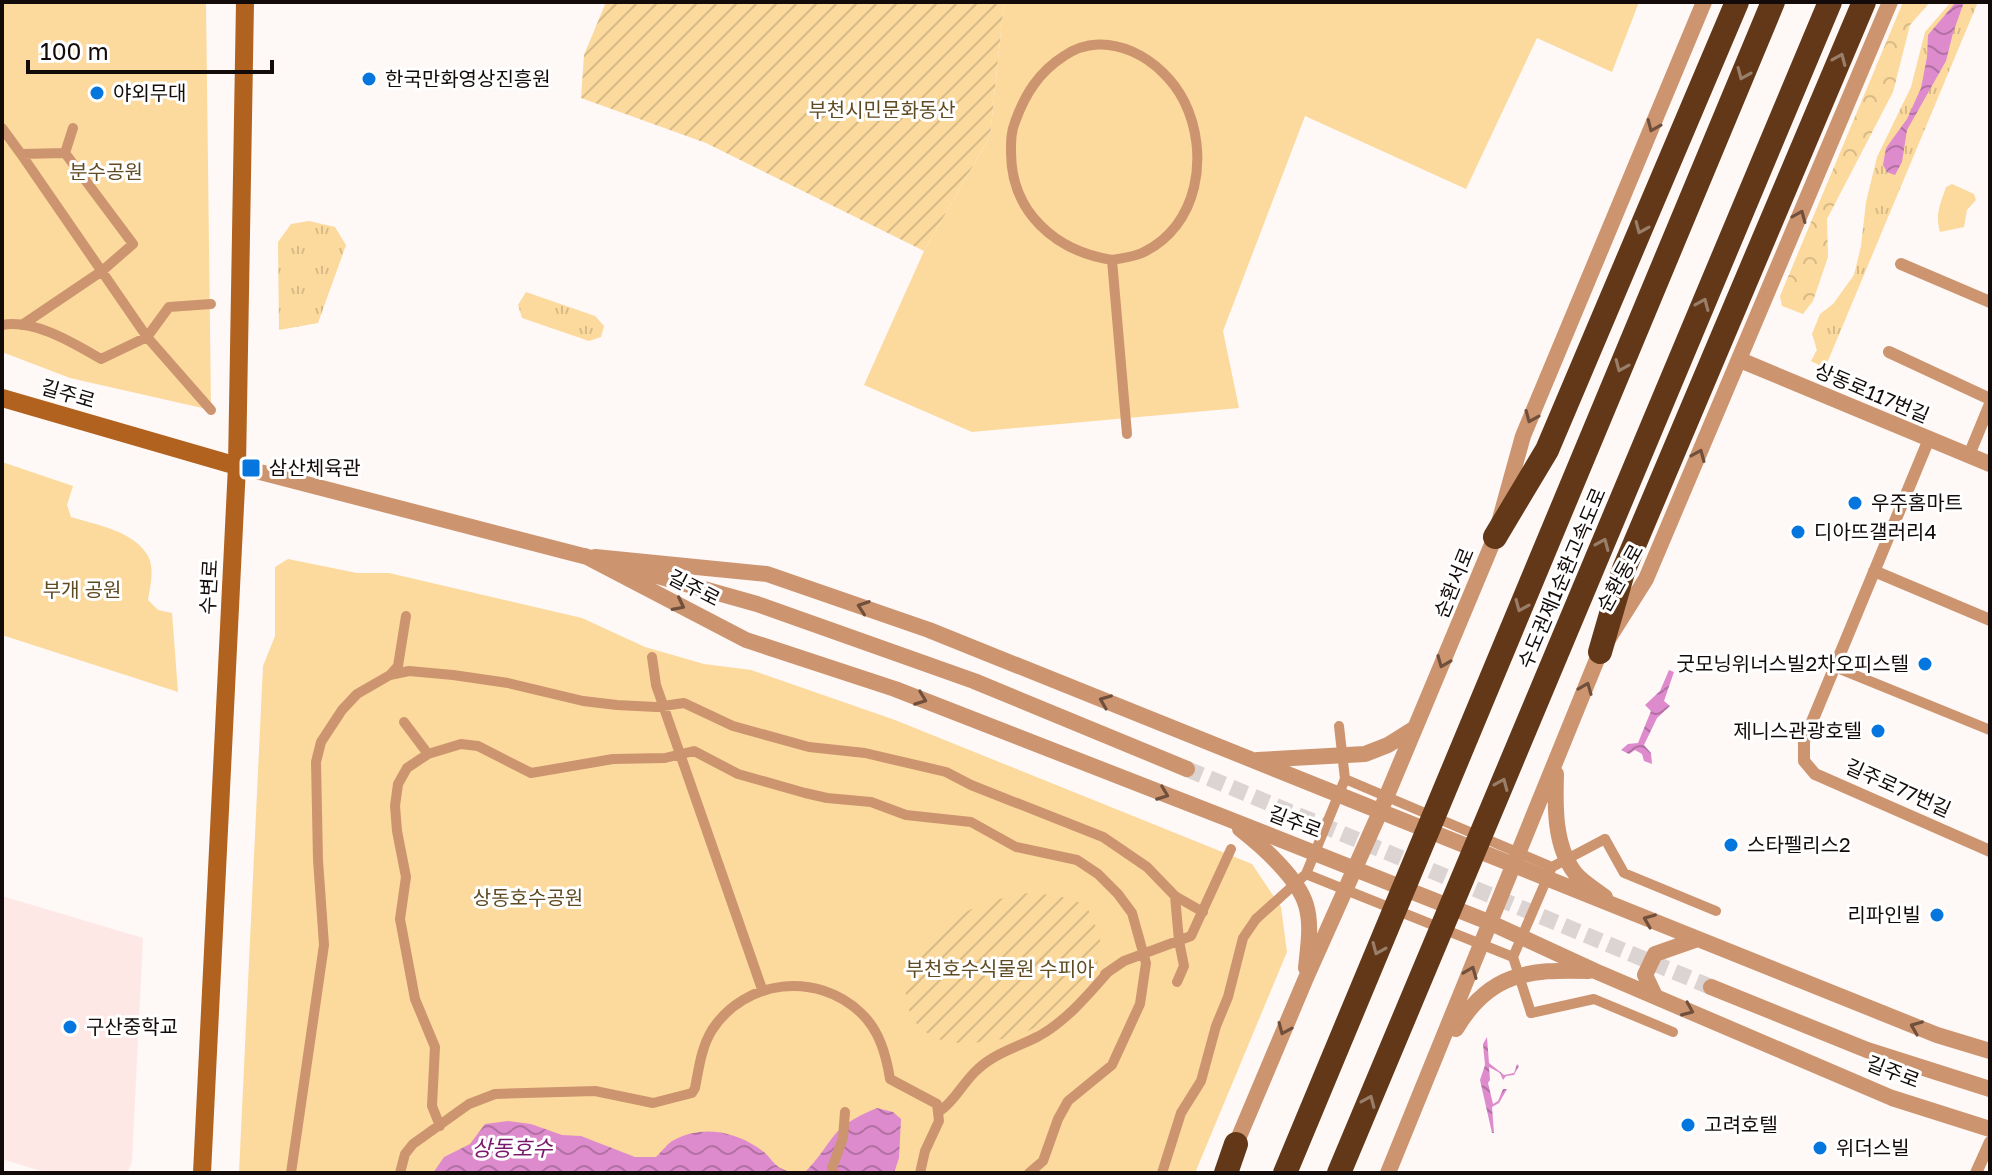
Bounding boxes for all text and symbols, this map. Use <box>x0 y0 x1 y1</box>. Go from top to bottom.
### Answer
scale bar <box>28 24 272 74</box>
text: 100 m <box>40 36 109 65</box>
one-way arrow <box>1831 53 1847 67</box>
place label: 한국만화영상진흥원 <box>385 66 551 90</box>
one-way arrow <box>1736 66 1753 80</box>
marker: 한국만화영상진흥원 <box>360 70 378 88</box>
place label: 야외무대 <box>113 80 187 104</box>
marker: 야외무대 <box>88 84 106 102</box>
park label: 부천시민문화동산 <box>808 97 956 121</box>
one-way arrow <box>1646 118 1662 132</box>
park label: 분수공원 <box>69 159 143 183</box>
one-way arrow <box>1791 209 1807 224</box>
one-way arrow <box>1635 220 1651 235</box>
one-way arrow <box>1694 298 1710 312</box>
street label: 상동로117번길 <box>1812 357 1933 427</box>
one-way arrow <box>1615 358 1631 372</box>
street label: 길주로 <box>38 374 98 412</box>
one-way arrow <box>1524 409 1541 423</box>
one-way arrow <box>1689 449 1705 463</box>
place label: 삼산체육관 <box>269 455 361 479</box>
marker: 삼산체육관 <box>240 457 262 479</box>
street label: 수도권제1순환고속도로 <box>1512 484 1610 671</box>
place label: 우주홈마트 <box>1871 490 1963 514</box>
marker: 우주홈마트 <box>1846 494 1864 512</box>
place label: 디아뜨갤러리4 <box>1814 519 1937 543</box>
marker: 디아뜨갤러리4 <box>1789 523 1807 541</box>
one-way arrow <box>1593 538 1609 552</box>
street label: 순환동로 <box>1591 540 1647 616</box>
street label: 순환서로 <box>1428 544 1478 621</box>
street label: 수변로 <box>195 559 221 615</box>
street label: 길주로 <box>664 564 724 610</box>
park label: 부개 공원 <box>43 577 121 601</box>
one-way arrow <box>671 595 685 611</box>
one-way arrow <box>1515 598 1531 612</box>
one-way arrow <box>857 600 871 617</box>
place label: 굿모닝위너스빌2차오피스텔 <box>1677 651 1909 675</box>
one-way arrow <box>1436 654 1453 668</box>
marker: 굿모닝위너스빌2차오피스텔 <box>1916 655 1934 673</box>
one-way arrow <box>1576 682 1592 696</box>
one-way arrow <box>913 689 927 706</box>
one-way arrow <box>1099 694 1113 711</box>
place label: 제니스관광호텔 <box>1733 718 1862 742</box>
marker: 제니스관광호텔 <box>1869 722 1887 740</box>
street label: 길주로77번길 <box>1842 753 1955 821</box>
one-way arrow <box>1492 778 1509 792</box>
one-way arrow <box>1155 784 1169 800</box>
street label: 길주로 <box>1265 800 1325 842</box>
place label: 스타펠리스2 <box>1747 832 1851 856</box>
marker: 스타펠리스2 <box>1722 836 1740 854</box>
park label: 상동호수공원 <box>473 885 583 909</box>
place label: 리파인빌 <box>1847 902 1921 926</box>
marker: 리파인빌 <box>1928 906 1946 924</box>
one-way arrow <box>1643 913 1657 930</box>
one-way arrow <box>1372 941 1388 955</box>
park label: 부천호수식물원 수피아 <box>906 956 1095 980</box>
one-way arrow <box>1461 965 1477 980</box>
one-way arrow <box>1680 1001 1694 1017</box>
place label: 구산중학교 <box>86 1014 178 1038</box>
marker: 구산중학교 <box>61 1018 79 1036</box>
one-way arrow <box>1910 1020 1924 1037</box>
one-way arrow <box>1278 1021 1294 1035</box>
street label: 길주로 <box>1863 1050 1923 1092</box>
one-way arrow <box>1359 1095 1376 1109</box>
place label: 고려호텔 <box>1704 1112 1778 1136</box>
marker: 고려호텔 <box>1679 1116 1697 1134</box>
water label: 상동호수 <box>472 1134 553 1161</box>
place label: 위더스빌 <box>1836 1135 1910 1159</box>
marker: 위더스빌 <box>1811 1139 1829 1157</box>

